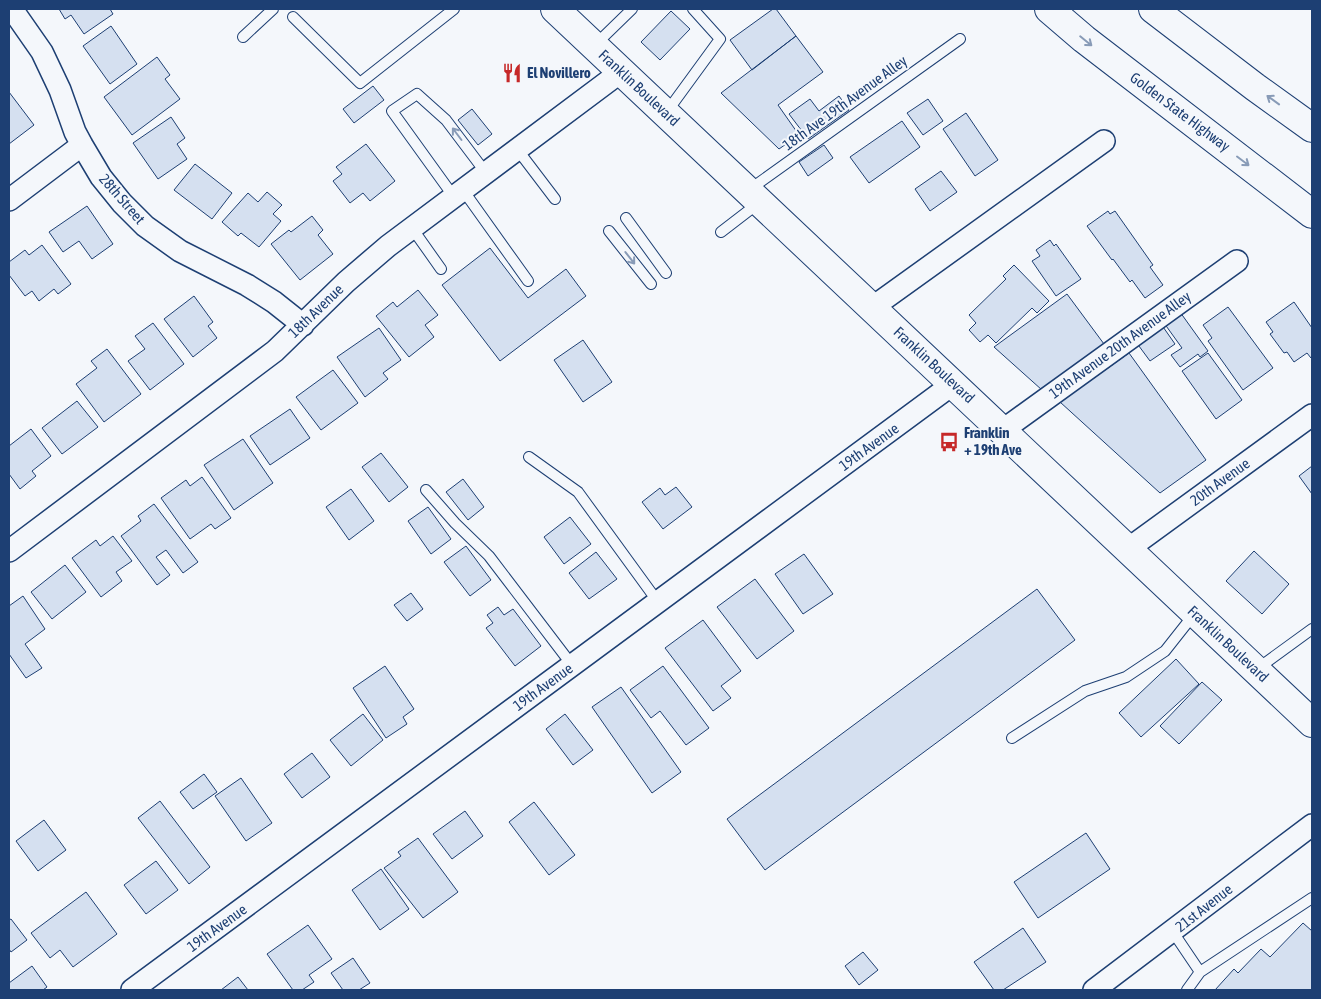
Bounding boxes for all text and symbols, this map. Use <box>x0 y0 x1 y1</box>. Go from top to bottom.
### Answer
one-way arrow <box>1079 35 1092 46</box>
street label: Franklin Boulevard <box>596 46 683 129</box>
street label: 18th Ave 19th Avenue Alley <box>779 52 910 153</box>
restaurant icon: El Novillero <box>501 62 523 84</box>
place label: El Novillero <box>527 64 591 81</box>
street label: Golden State Highway <box>1127 69 1234 155</box>
one-way arrow <box>1266 95 1280 105</box>
one-way arrow <box>451 128 462 141</box>
one-way arrow <box>1236 155 1249 166</box>
street label: 28th Street <box>96 170 149 227</box>
one-way arrow <box>624 251 635 264</box>
street label: 18th Avenue <box>285 280 347 341</box>
street label: 19th Avenue 20th Avenue Alley <box>1046 288 1194 402</box>
street label: Franklin Boulevard <box>891 323 978 406</box>
street label: 19th Avenue <box>836 419 902 474</box>
place label: Franklin + 19th Ave <box>964 424 1022 458</box>
bus stop icon: Franklin + 19th Ave <box>938 431 960 453</box>
street label: 20th Avenue <box>1187 454 1253 509</box>
street label: Franklin Boulevard <box>1185 602 1272 685</box>
street label: 19th Avenue <box>510 659 576 714</box>
street label: 21st Avenue <box>1172 880 1236 935</box>
street label: 19th Avenue <box>184 900 250 955</box>

